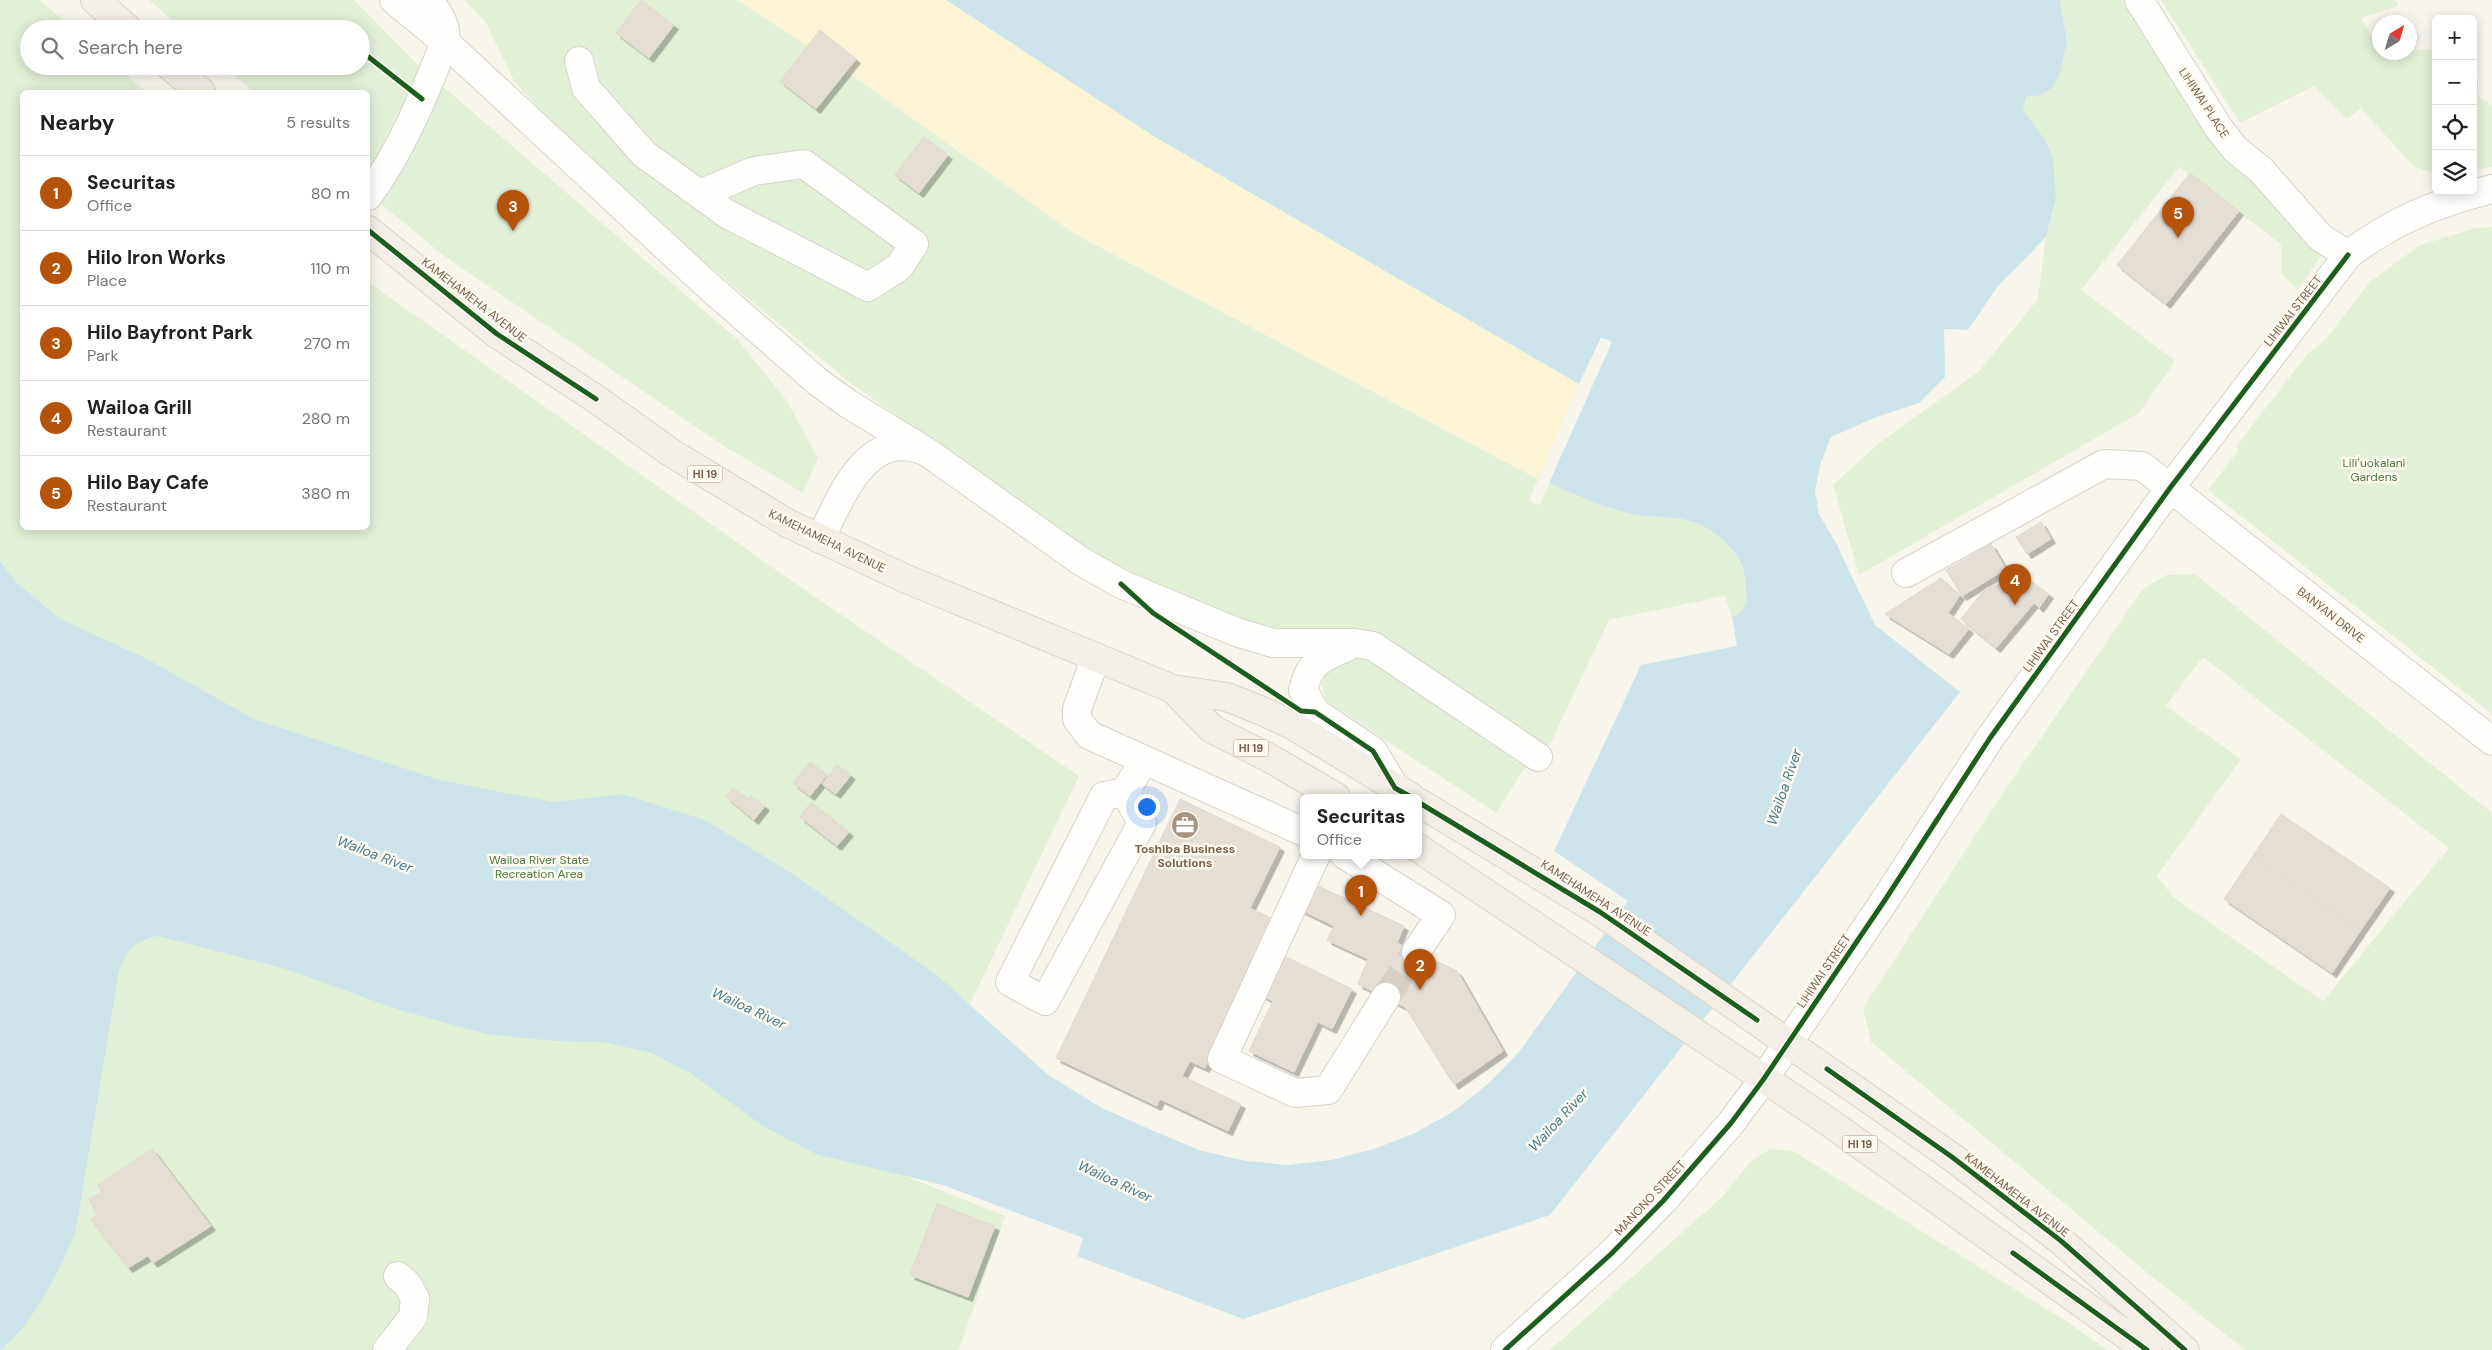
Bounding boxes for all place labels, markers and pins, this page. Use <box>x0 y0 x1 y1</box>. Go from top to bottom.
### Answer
pin: 3 <box>497 190 529 231</box>
pin: 5 <box>2162 197 2194 238</box>
pin: 4 <box>1999 564 2031 605</box>
office icon: Toshiba Business Solutions <box>1170 810 1200 840</box>
place label: Toshiba Business Solutions <box>1135 841 1235 871</box>
pin: 1 <box>1345 875 1377 916</box>
pin: 2 <box>1404 949 1436 990</box>

